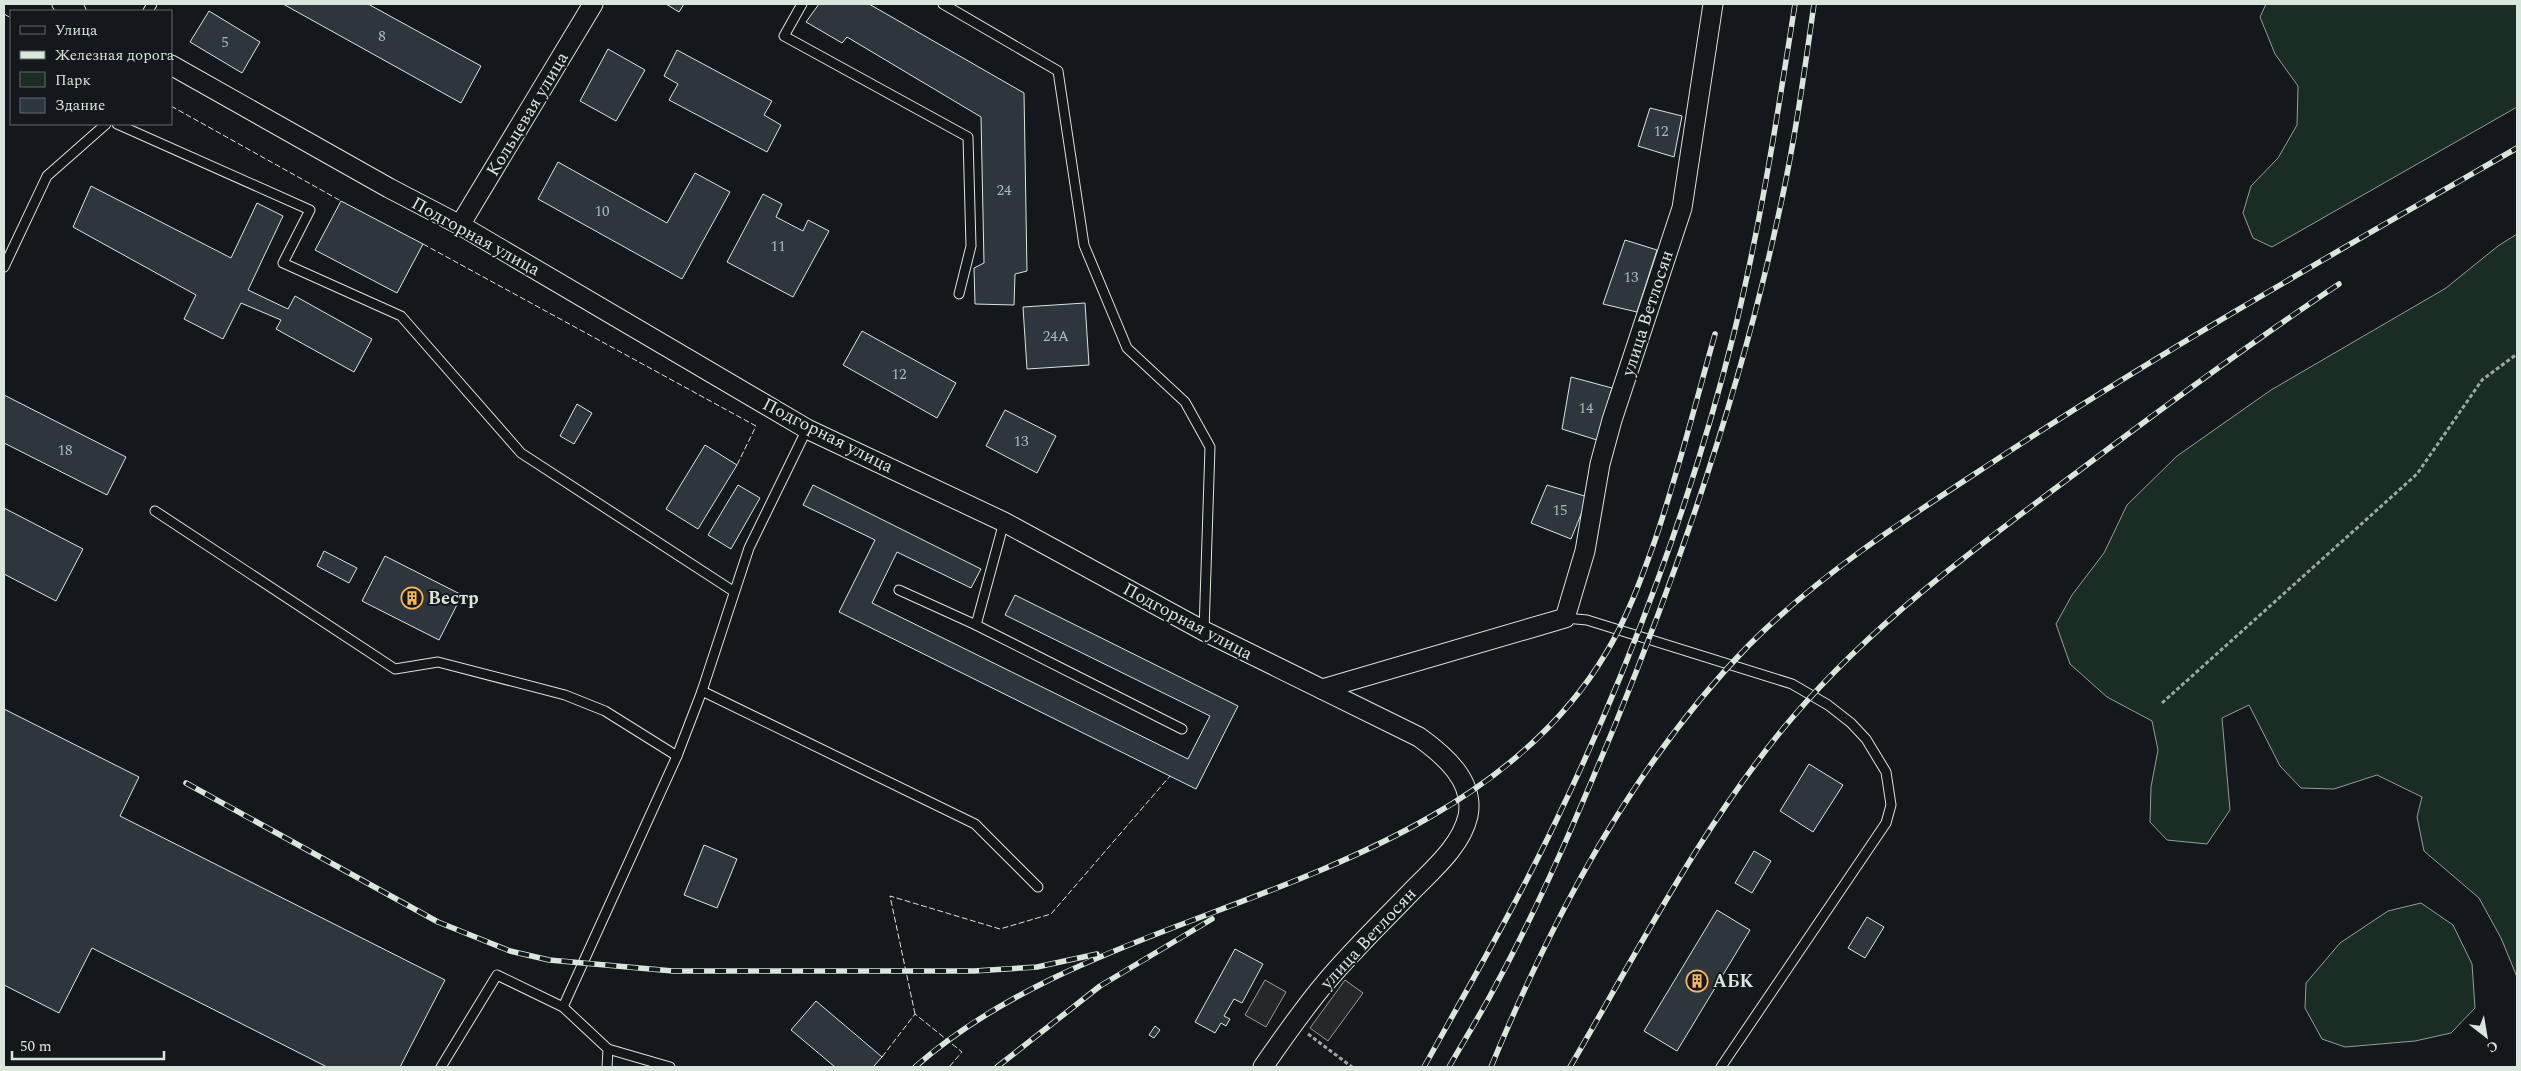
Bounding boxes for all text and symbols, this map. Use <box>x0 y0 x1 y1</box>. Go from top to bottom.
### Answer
legend <box>10 10 172 125</box>
text: Улица <box>55 19 98 42</box>
house number: 8 <box>378 25 386 48</box>
house number: 5 <box>221 31 229 54</box>
text: Железная дорога <box>55 44 175 67</box>
street label: Кольцевая улица <box>479 47 575 182</box>
text: Парк <box>55 69 91 92</box>
text: Здание <box>55 94 105 117</box>
house number: 12 <box>1653 120 1669 143</box>
house number: 24 <box>996 179 1012 202</box>
street label: Подгорная улица <box>406 190 545 283</box>
house number: 10 <box>594 200 610 223</box>
house number: 11 <box>770 235 786 258</box>
street label: улица Ветлосян <box>1614 247 1681 381</box>
house number: 13 <box>1623 266 1639 289</box>
house number: 24А <box>1043 325 1069 348</box>
house number: 12 <box>891 363 907 386</box>
street label: Подгорная улица <box>758 391 898 480</box>
house number: 14 <box>1578 397 1594 420</box>
house number: 13 <box>1013 430 1029 453</box>
house number: 18 <box>57 439 73 462</box>
house number: 15 <box>1552 499 1568 522</box>
street label: Подгорная улица <box>1118 576 1258 667</box>
place label: Вестр <box>428 585 479 612</box>
building icon: Вестр <box>400 586 424 610</box>
street label: улица Ветлосян <box>1313 881 1423 996</box>
place label: АБК <box>1713 968 1753 995</box>
building icon: АБК <box>1685 969 1709 993</box>
north arrow <box>2461 1011 2511 1061</box>
scale bar <box>12 1028 165 1060</box>
text: 50 m <box>20 1035 52 1058</box>
text: С <box>2483 1035 2502 1058</box>

